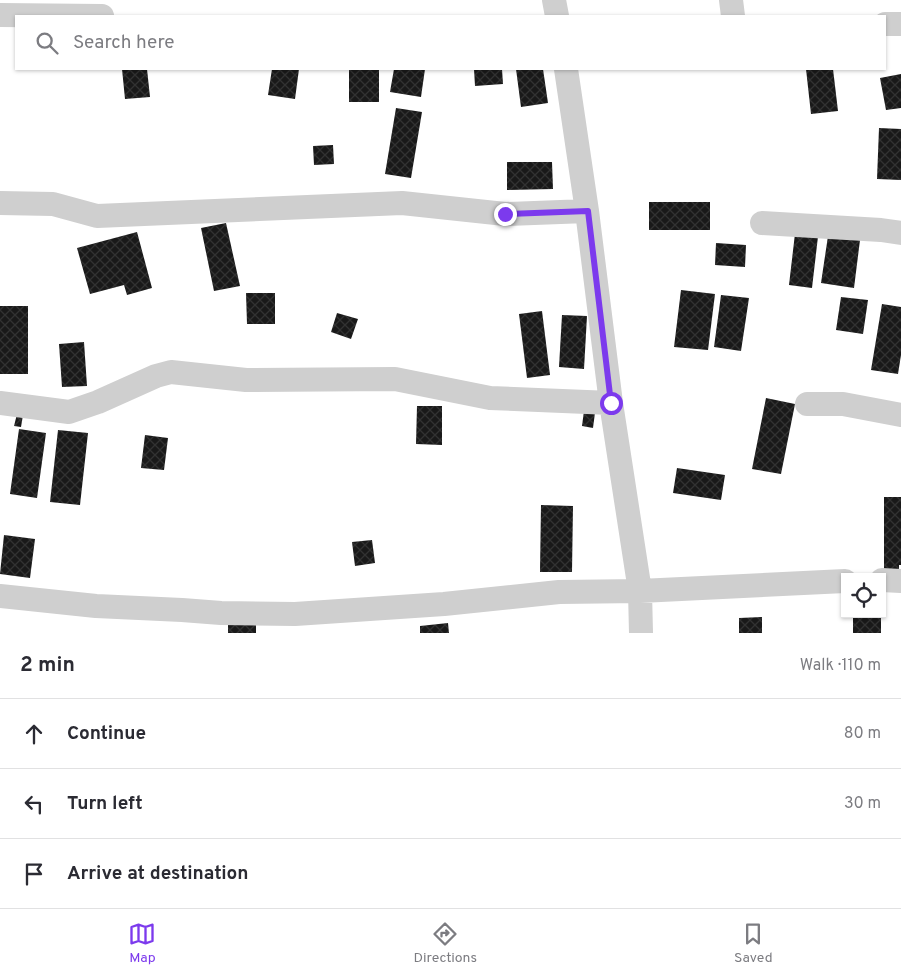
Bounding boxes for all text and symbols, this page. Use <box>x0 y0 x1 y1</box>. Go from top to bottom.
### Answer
search box <box>15 15 886 70</box>
icon: search <box>33 29 61 57</box>
text: Search here <box>73 31 175 55</box>
route end <box>494 203 517 226</box>
route start <box>600 392 623 415</box>
map controls <box>841 573 886 618</box>
button: locate <box>841 573 886 618</box>
text: 2 min <box>20 652 75 679</box>
text: Walk · 110 m <box>800 656 881 676</box>
icon: ahead <box>20 720 48 748</box>
text: Continue <box>67 722 146 746</box>
text: 80 m <box>844 724 881 744</box>
icon: left <box>20 790 48 818</box>
text: Turn left <box>67 792 143 816</box>
text: 30 m <box>844 794 881 814</box>
icon: arrive <box>20 860 48 888</box>
text: Arrive at destination <box>67 862 248 886</box>
tab: Map <box>128 920 156 967</box>
tab: Directions <box>413 920 477 967</box>
tab: Saved <box>734 920 773 967</box>

